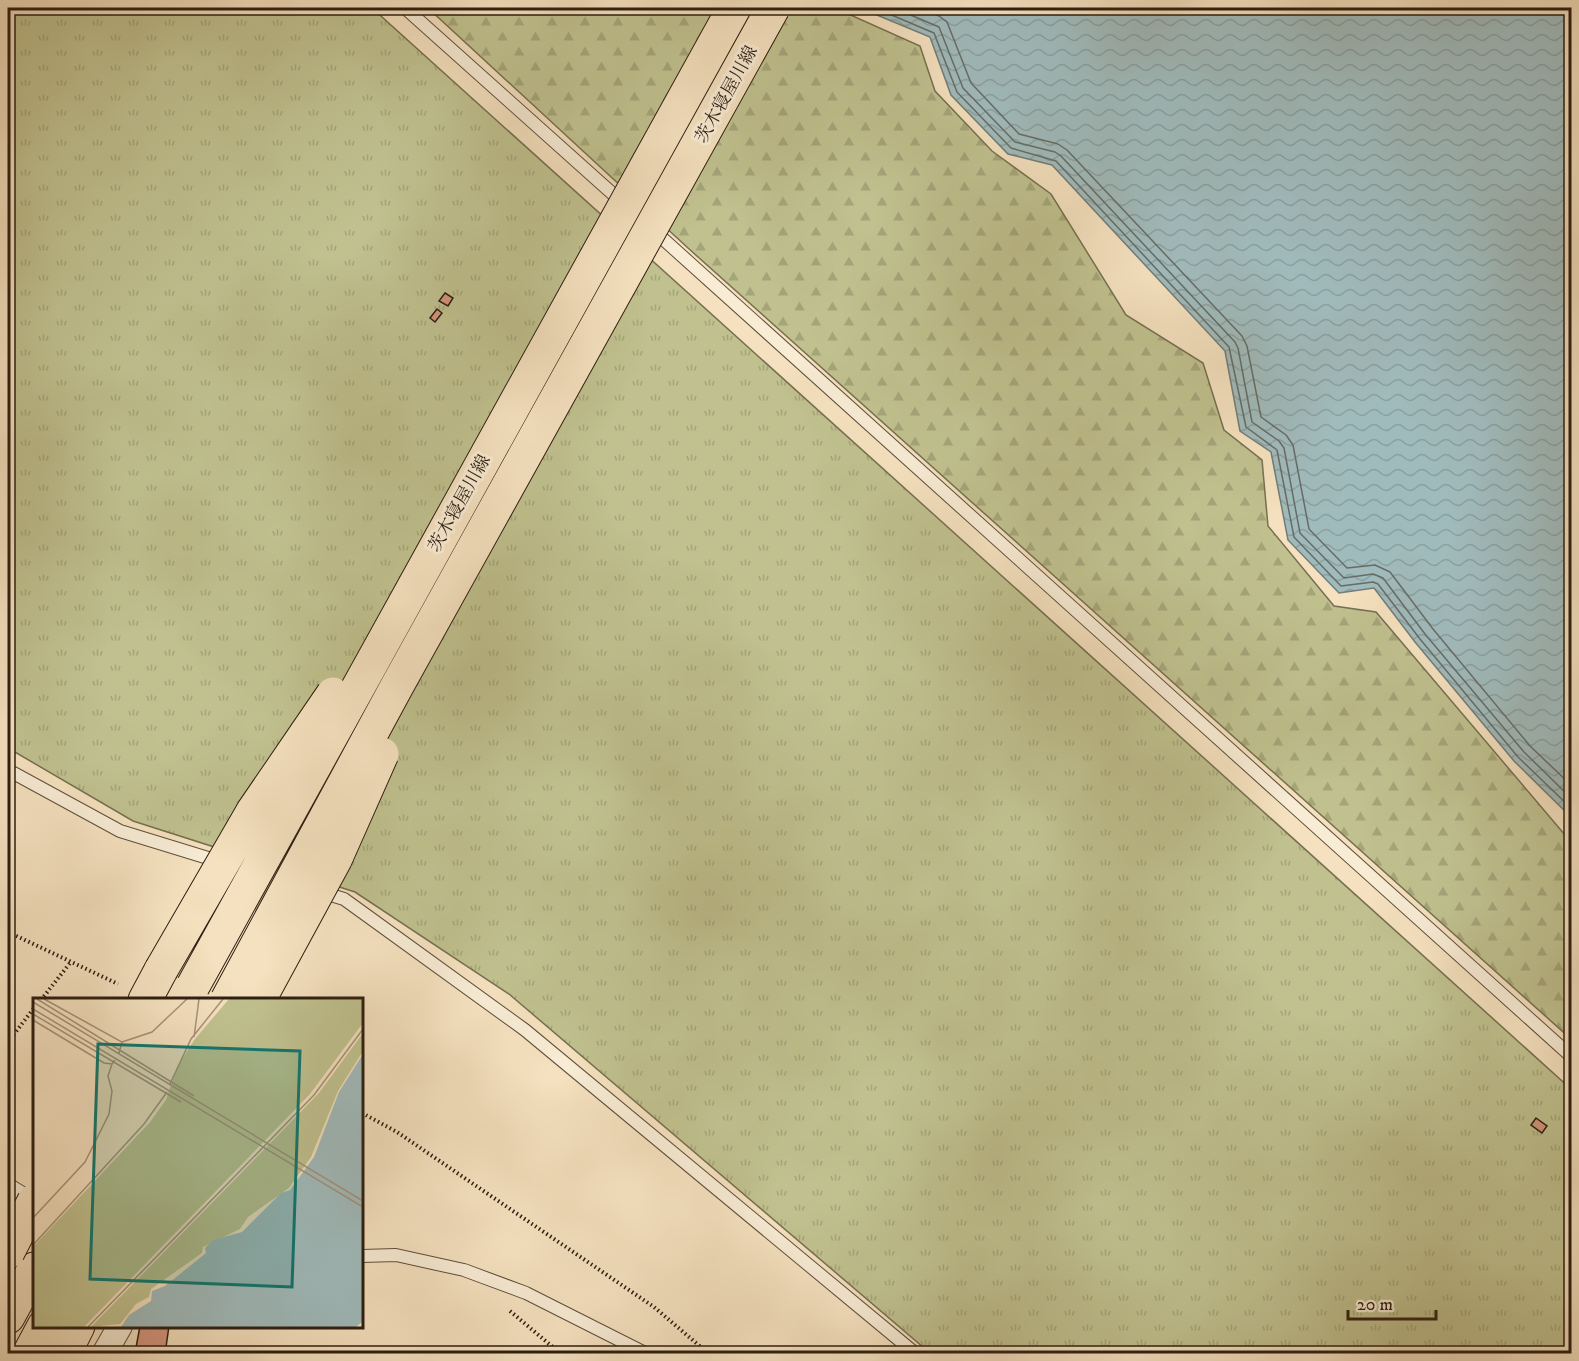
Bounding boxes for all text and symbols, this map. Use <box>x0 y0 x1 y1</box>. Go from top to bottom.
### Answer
street label: 茨木寝屋川線 <box>691 42 763 147</box>
street label: 茨木寝屋川線 <box>424 451 496 556</box>
inset map <box>33 998 363 1328</box>
scale bar <box>1348 1283 1436 1321</box>
text: 20 m <box>1357 1294 1393 1316</box>

